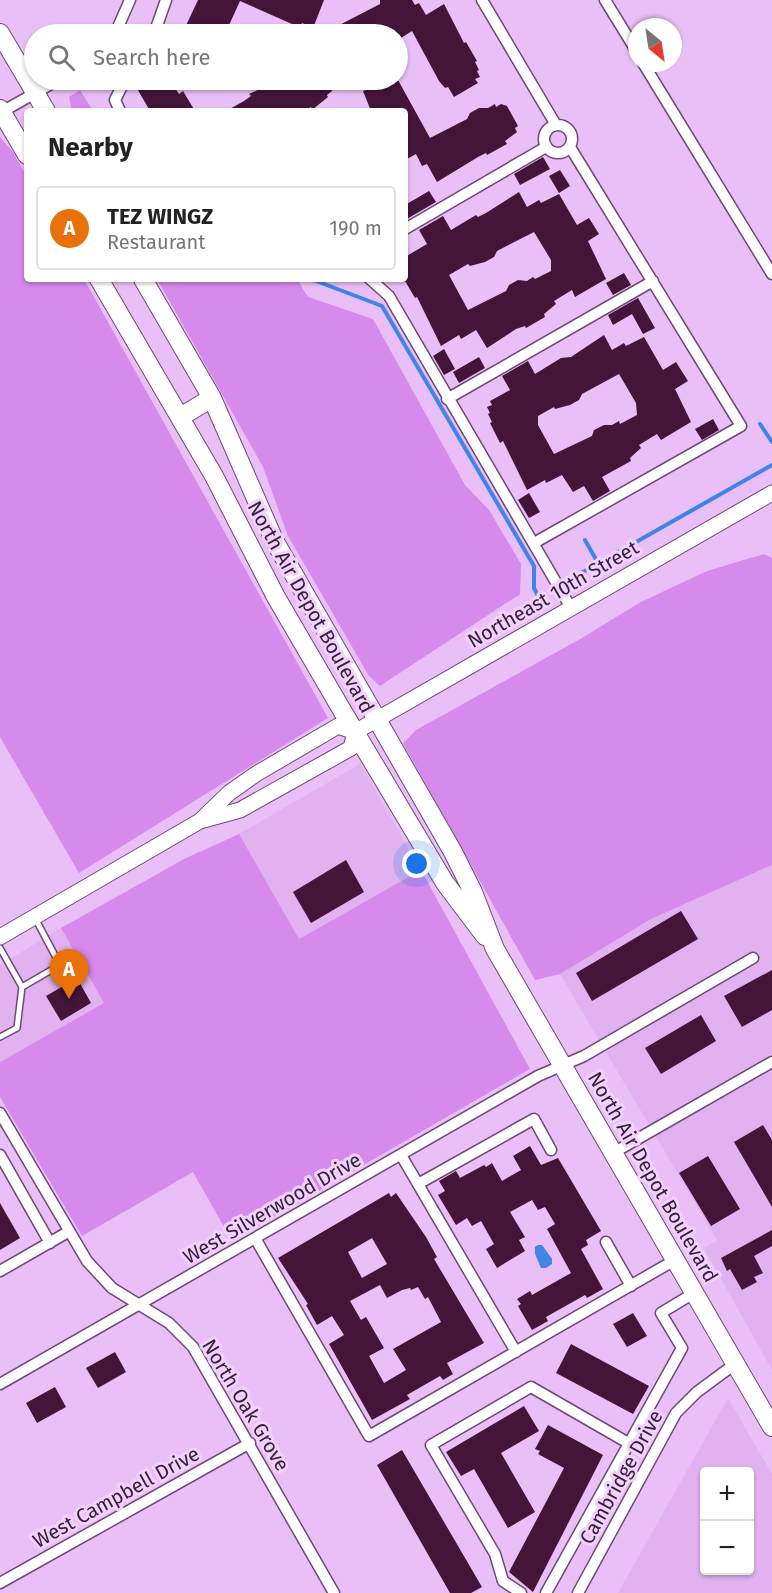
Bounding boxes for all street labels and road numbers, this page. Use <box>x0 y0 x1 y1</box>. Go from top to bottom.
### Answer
street label: North Air Depot Boulevard <box>243 497 379 717</box>
street label: Northeast 10th Street <box>463 535 643 653</box>
street label: North Air Depot Boulevard <box>583 1068 723 1286</box>
street label: West Silverwood Drive <box>179 1147 365 1269</box>
street label: North Oak Grove <box>197 1335 295 1475</box>
street label: Cambridge Drive <box>574 1406 668 1548</box>
street label: West Campbell Drive <box>29 1441 203 1553</box>

